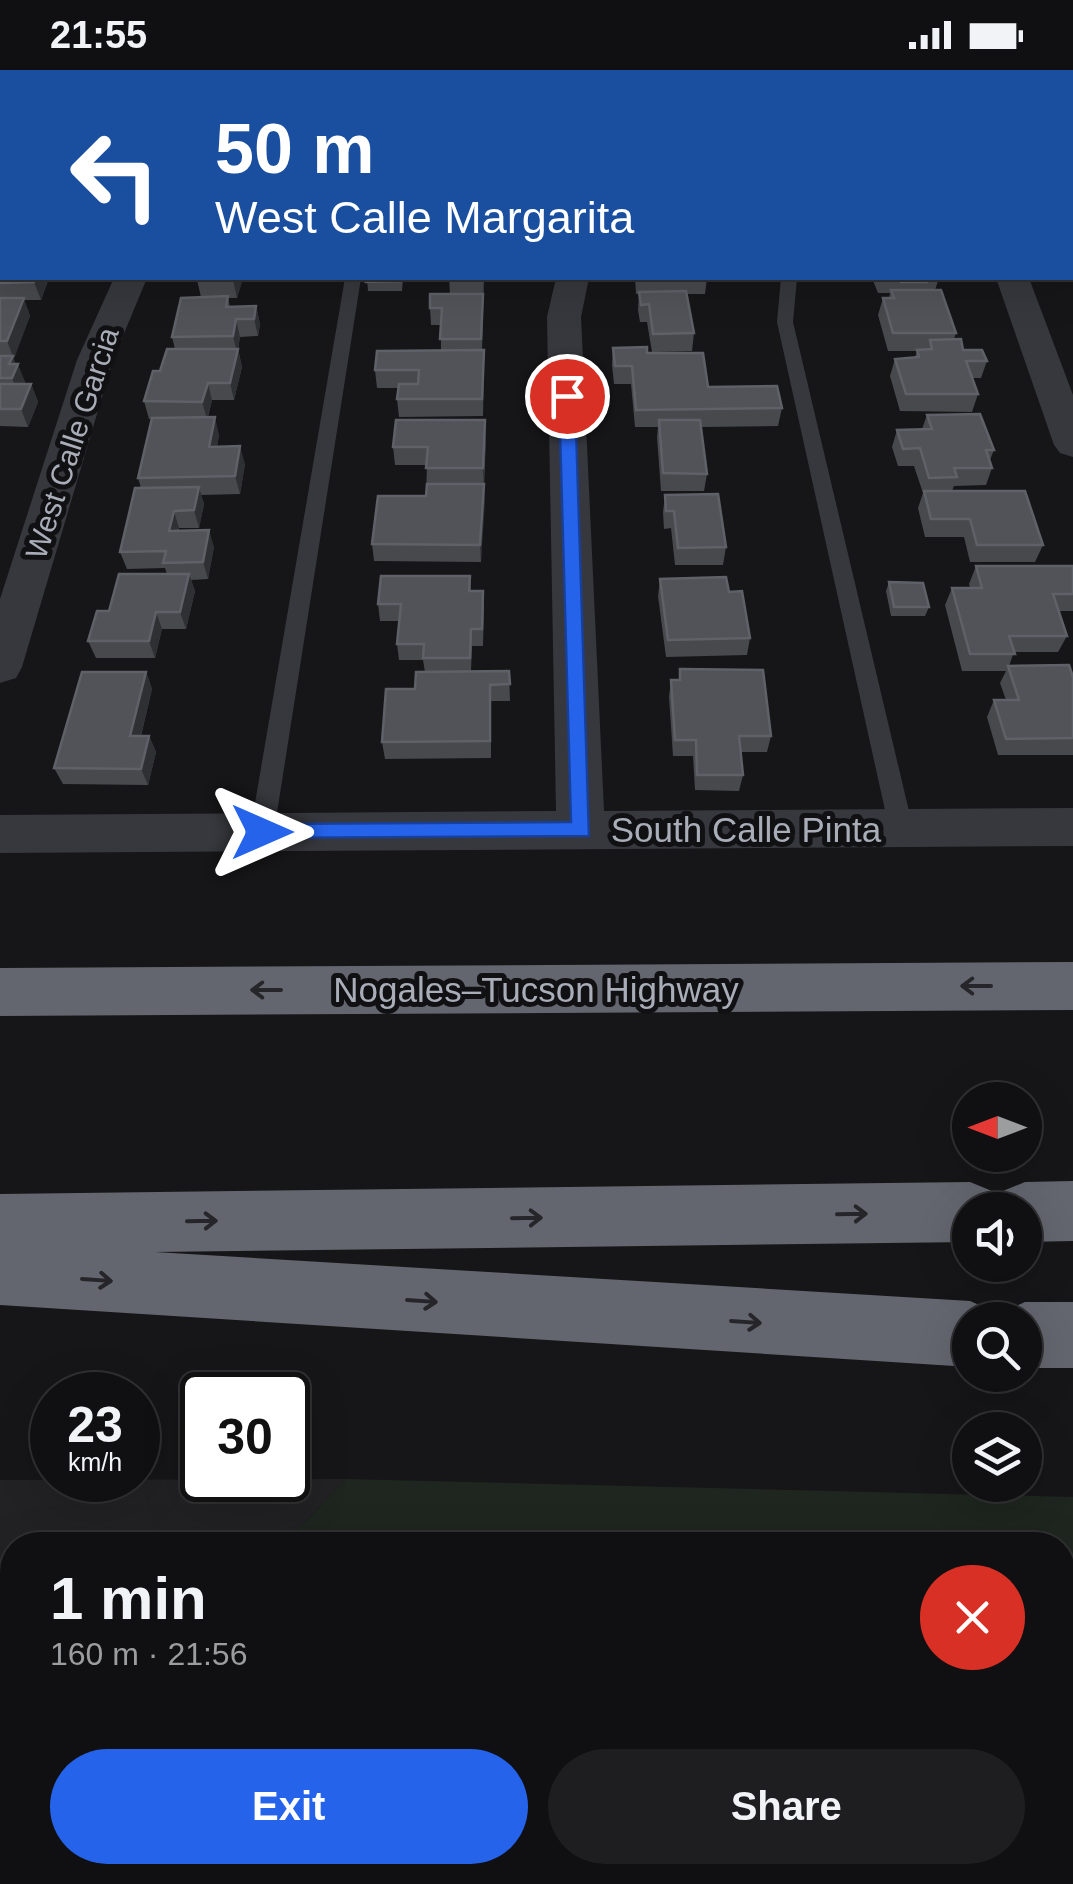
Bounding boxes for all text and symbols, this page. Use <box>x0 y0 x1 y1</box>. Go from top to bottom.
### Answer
text: 21:55 <box>50 14 147 56</box>
icon: left <box>50 110 180 240</box>
text: 50 m <box>215 110 375 188</box>
text: West Calle Margarita <box>215 192 634 243</box>
street label: West Calle Garcia <box>19 323 125 563</box>
pin <box>525 354 610 439</box>
icon: arrive <box>540 369 595 424</box>
position arrow <box>210 780 314 884</box>
street label: South Calle Pinta <box>611 810 882 849</box>
street label: Nogales–Tucson Highway <box>333 970 739 1009</box>
one-way arrow <box>960 976 992 996</box>
one-way arrow <box>250 980 282 1000</box>
north arrow <box>952 1082 1042 1172</box>
map controls <box>952 1082 1042 1502</box>
button: sound <box>952 1192 1042 1282</box>
one-way arrow <box>836 1204 868 1223</box>
one-way arrow <box>511 1208 543 1227</box>
one-way arrow <box>186 1212 218 1231</box>
one-way arrow <box>81 1271 113 1290</box>
one-way arrow <box>405 1292 437 1311</box>
button: search <box>952 1302 1042 1392</box>
one-way arrow <box>729 1313 761 1332</box>
speed limit sign: 30 <box>180 1372 310 1502</box>
text: 23 <box>67 1397 123 1453</box>
button: layers <box>952 1412 1042 1502</box>
text: km/h <box>68 1448 122 1476</box>
text: 1 min <box>50 1565 207 1632</box>
button: close <box>920 1565 1025 1670</box>
text: 160 m · 21:56 <box>50 1636 247 1672</box>
button: Exit <box>50 1749 528 1864</box>
button: Share <box>548 1749 1025 1864</box>

